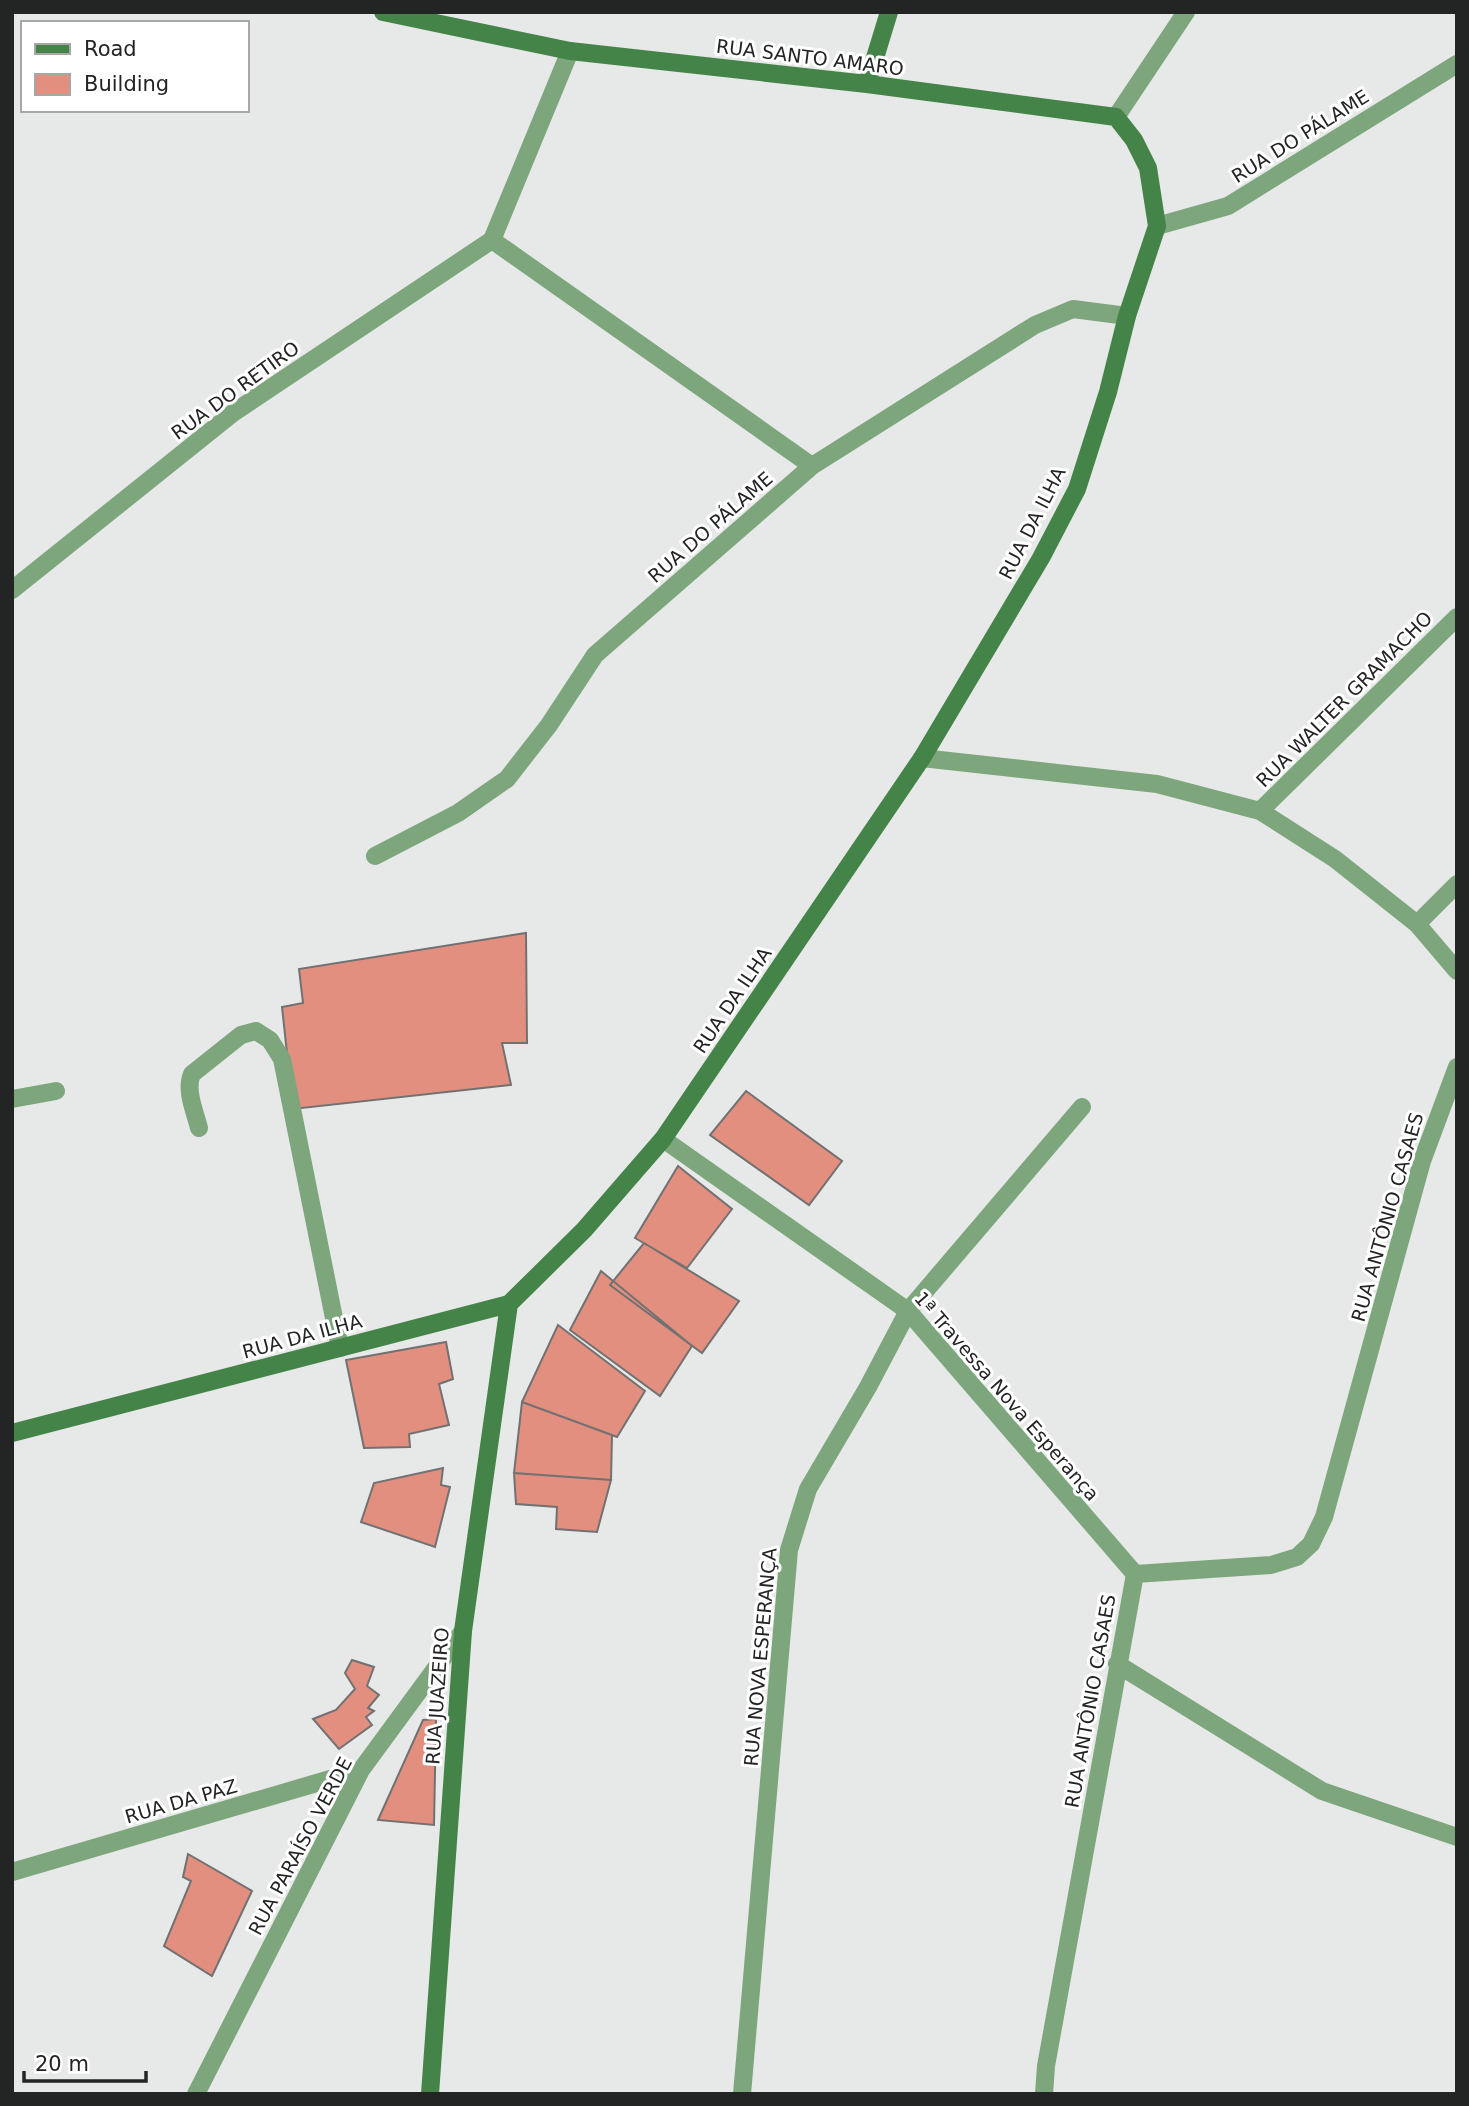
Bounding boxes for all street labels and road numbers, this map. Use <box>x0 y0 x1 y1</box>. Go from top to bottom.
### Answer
street label: RUA SANTO AMARO <box>715 35 905 79</box>
street label: RUA DO PÁLAME <box>1227 85 1373 187</box>
street label: RUA DO RETIRO <box>167 336 303 444</box>
street label: RUA DA ILHA <box>994 463 1070 583</box>
street label: RUA DO PÁLAME <box>643 467 777 587</box>
street label: RUA WALTER GRAMACHO <box>1252 607 1436 791</box>
street label: RUA DA ILHA <box>689 943 775 1057</box>
street label: RUA ANTÔNIO CASAES <box>1346 1110 1427 1324</box>
street label: 1ª Travessa Nova Esperança <box>910 1287 1104 1505</box>
street label: RUA DA ILHA <box>240 1309 364 1363</box>
street label: RUA NOVA ESPERANÇA <box>739 1547 781 1767</box>
street label: RUA ANTÔNIO CASAES <box>1059 1592 1120 1810</box>
street label: RUA JUAZEIRO <box>421 1627 453 1765</box>
street label: RUA PARAÍSO VERDE <box>244 1753 356 1939</box>
street label: RUA DA PAZ <box>122 1774 240 1828</box>

